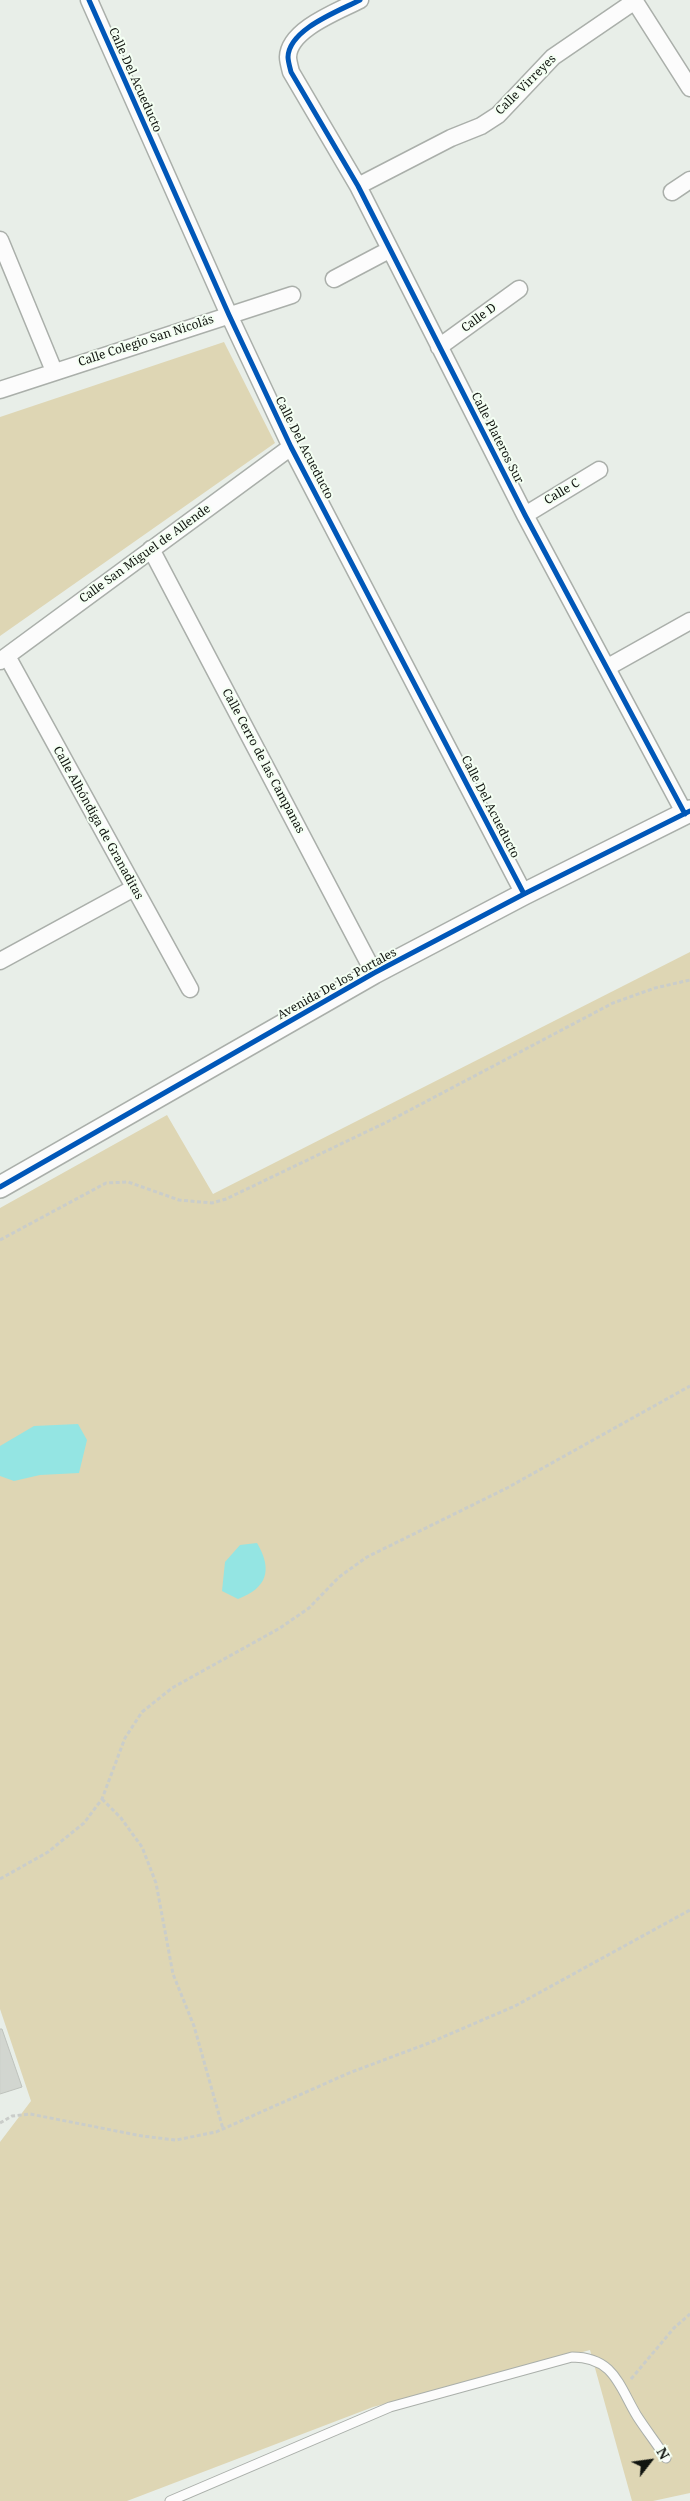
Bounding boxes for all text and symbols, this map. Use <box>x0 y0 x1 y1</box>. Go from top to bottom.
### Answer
street label: Calle Del Acueducto <box>105 25 165 135</box>
street label: Calle Virreyes <box>493 52 559 118</box>
street label: Calle D <box>459 300 499 336</box>
street label: Calle Colegio San Nicolás <box>76 312 216 370</box>
street label: Calle Plateros Sur <box>468 390 526 486</box>
street label: Calle Del Acueducto <box>272 394 336 502</box>
street label: Calle C <box>542 476 582 508</box>
street label: Calle San Miguel de Allende <box>77 502 213 606</box>
street label: Calle Cerro de las Campanas <box>219 686 307 836</box>
street label: Calle Alhóndiga de Granaditas <box>50 744 146 902</box>
street label: Calle Del Acueducto <box>458 753 522 861</box>
street label: Avenida De los Portales <box>275 945 399 1023</box>
north arrow <box>625 2436 675 2486</box>
text: N <box>652 2444 674 2463</box>

